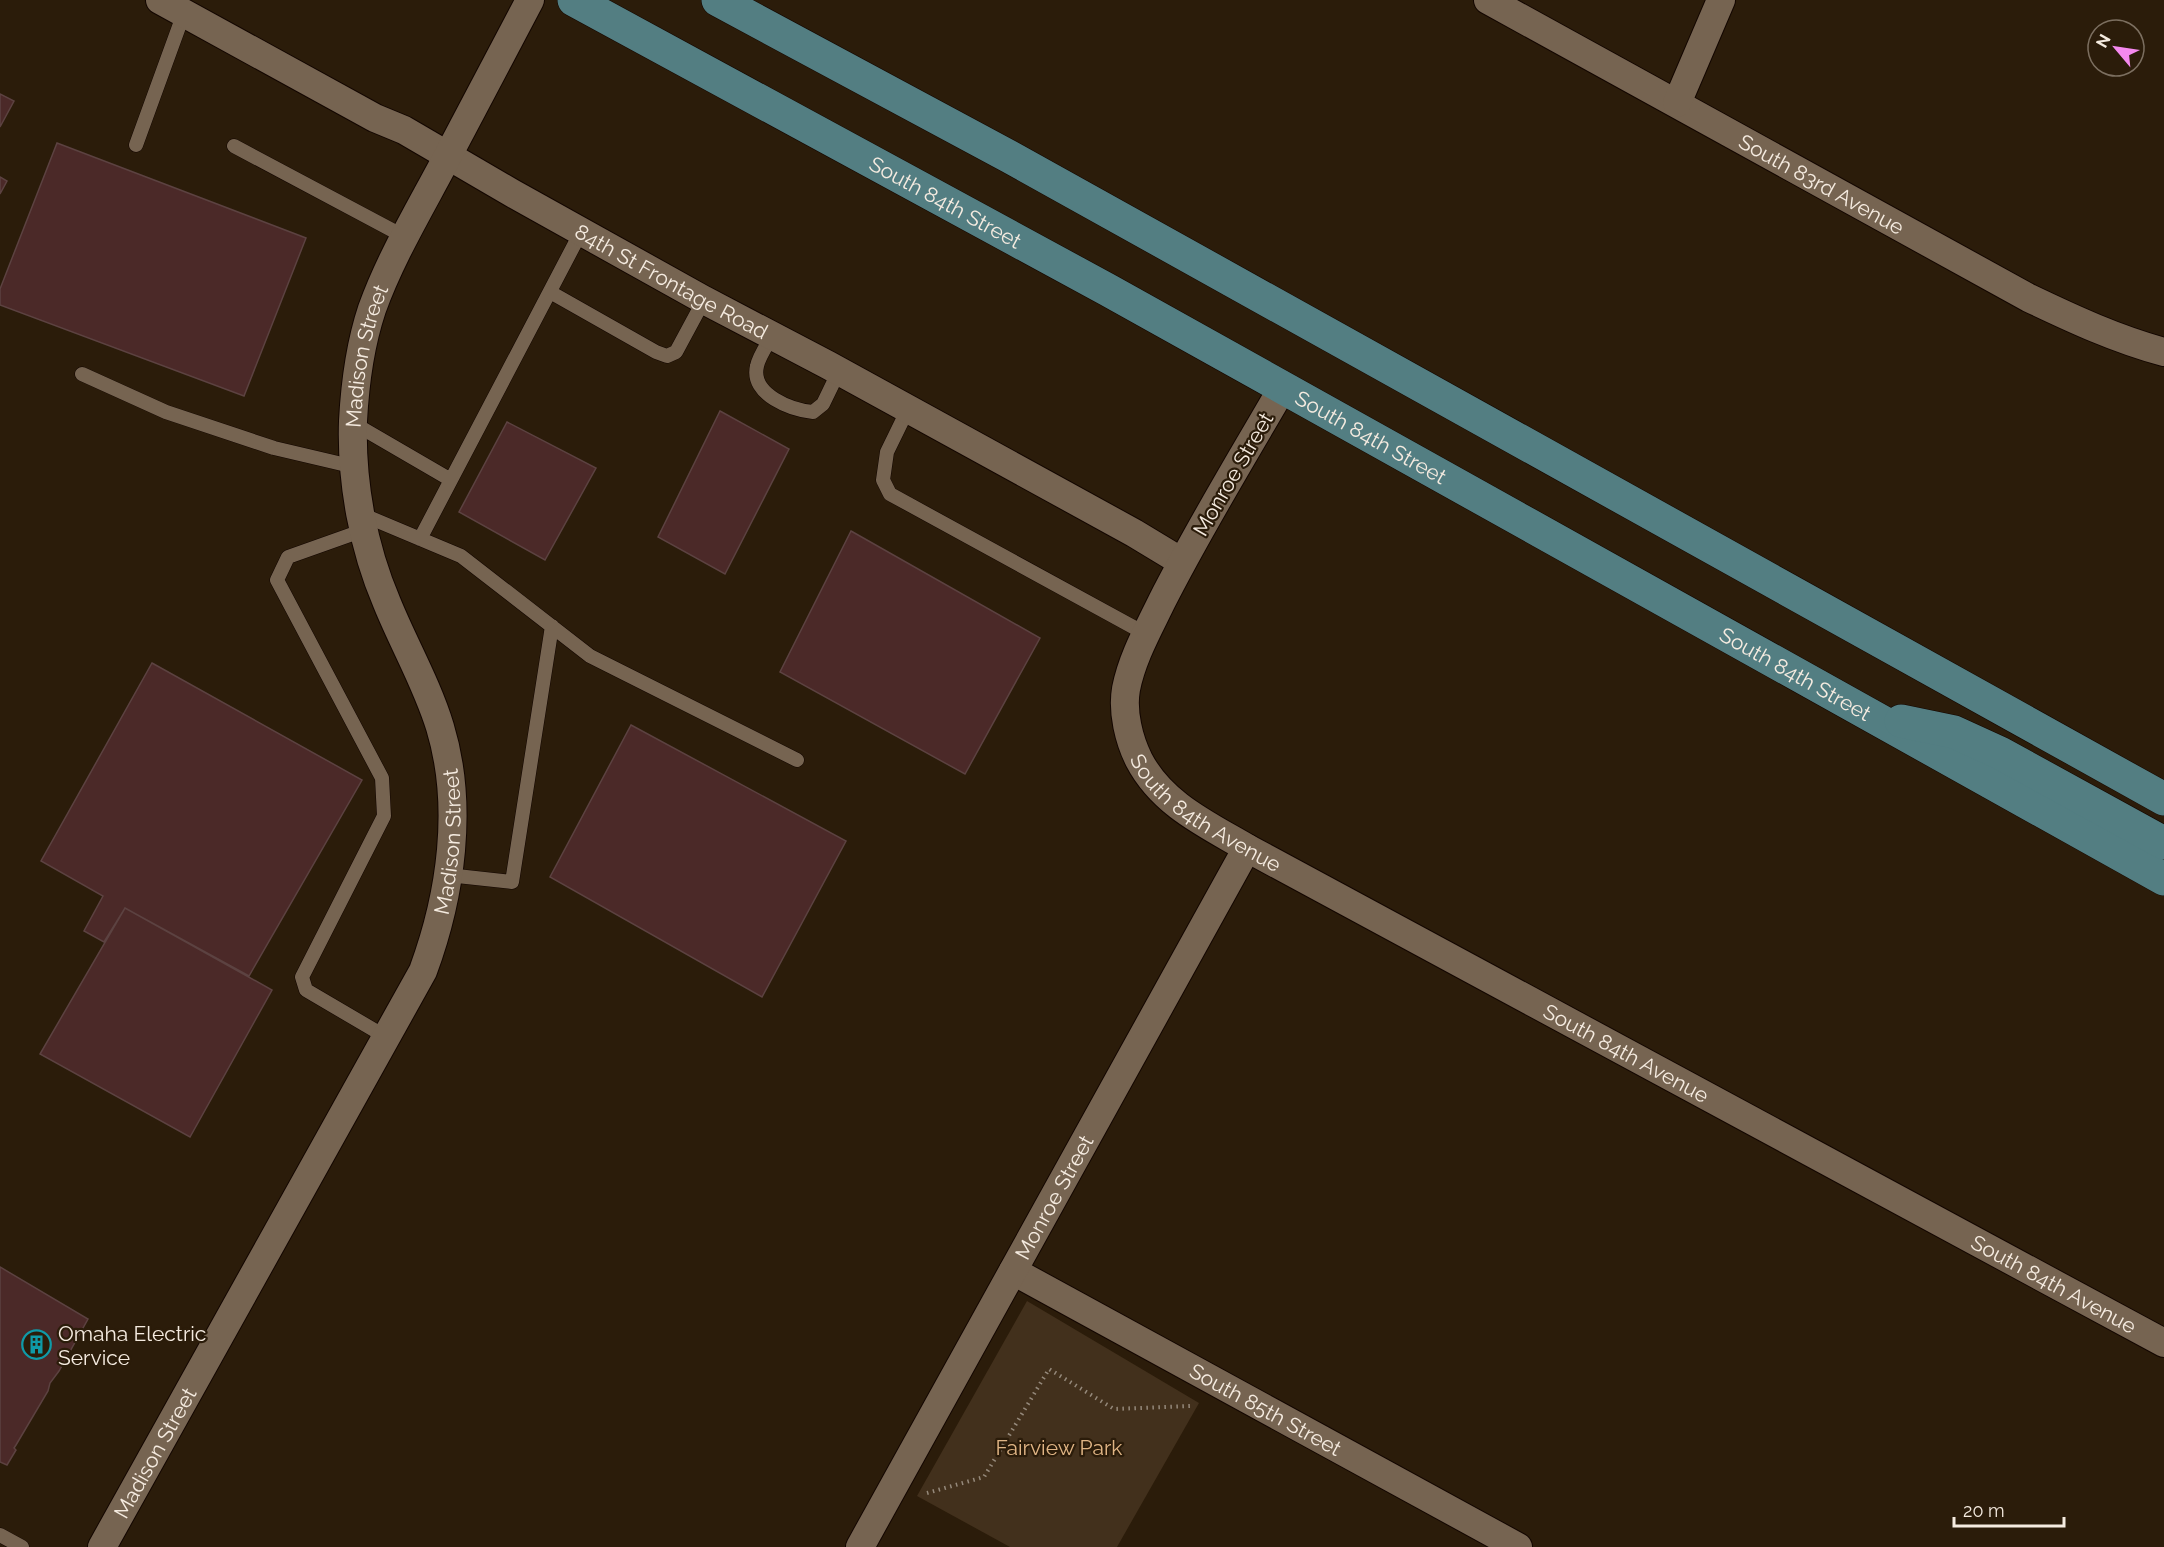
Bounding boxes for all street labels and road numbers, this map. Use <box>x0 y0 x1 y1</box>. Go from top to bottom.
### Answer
street label: South 83rd Avenue <box>1735 128 1909 239</box>
street label: South 84th Street <box>865 151 1026 253</box>
street label: 84th St Frontage Road <box>571 218 772 344</box>
street label: Madison Street <box>340 281 393 428</box>
street label: South 84th Street <box>1291 385 1451 489</box>
street label: Monroe Street <box>1188 408 1278 540</box>
street label: South 84th Street <box>1716 621 1876 726</box>
street label: South 84th Avenue <box>1125 749 1286 877</box>
street label: Madison Street <box>428 768 465 917</box>
street label: South 84th Avenue <box>1539 998 1713 1107</box>
street label: Monroe Street <box>1009 1130 1098 1264</box>
street label: South 84th Avenue <box>1967 1229 2141 1338</box>
street label: South 85th Street <box>1185 1358 1346 1461</box>
street label: Madison Street <box>108 1383 201 1522</box>

